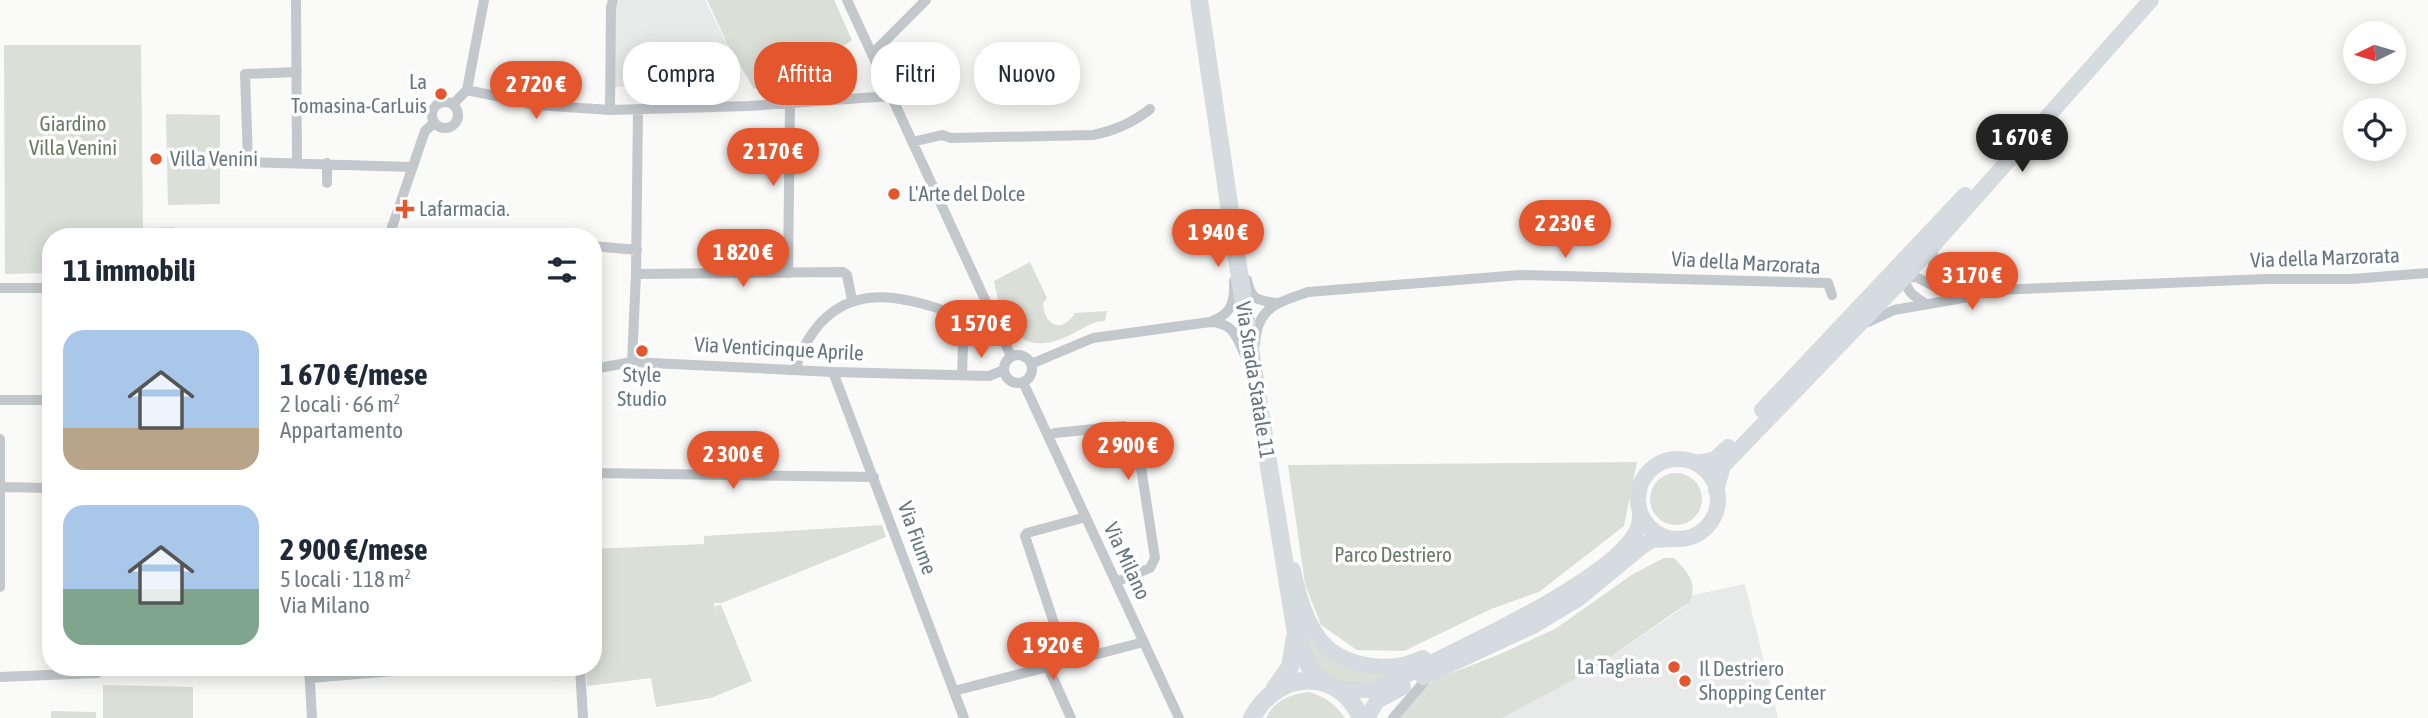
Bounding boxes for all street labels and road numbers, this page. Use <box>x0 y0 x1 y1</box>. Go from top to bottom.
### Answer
street label: Via della Marzorata <box>2250 242 2400 272</box>
street label: Via della Marzorata <box>1671 246 1821 278</box>
street label: Via Strada Statale 11 <box>1232 300 1280 460</box>
street label: Via Venticinque Aprile <box>694 332 864 364</box>
street label: Via Fiume <box>894 498 942 577</box>
street label: Via Milano <box>1100 518 1156 603</box>

